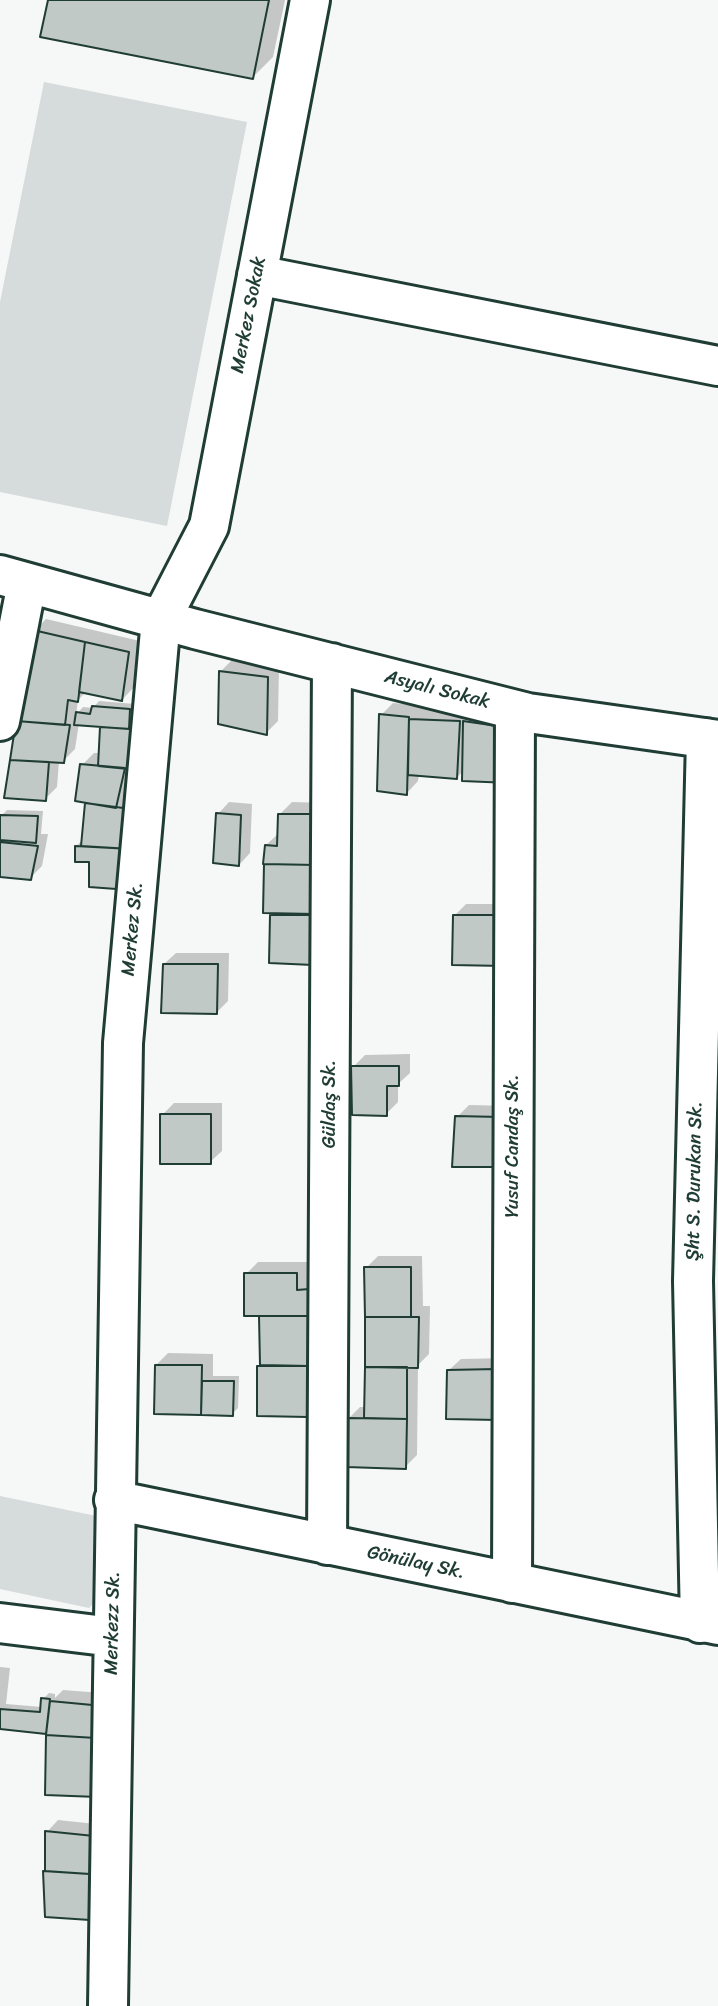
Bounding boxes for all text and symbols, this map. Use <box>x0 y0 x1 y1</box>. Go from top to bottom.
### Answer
street label: Merkez Sokak <box>227 255 271 375</box>
street label: Asyalı Sokak <box>382 666 492 714</box>
street label: Merkez Sk. <box>118 881 148 977</box>
street label: Güldaş Sk. <box>319 1060 341 1148</box>
street label: Yusuf Candaş Sk. <box>502 1074 524 1218</box>
street label: Şht S. Durukan Sk. <box>682 1101 708 1261</box>
street label: Gönülay Sk. <box>365 1542 467 1584</box>
street label: Merkezz Sk. <box>101 1571 125 1675</box>

